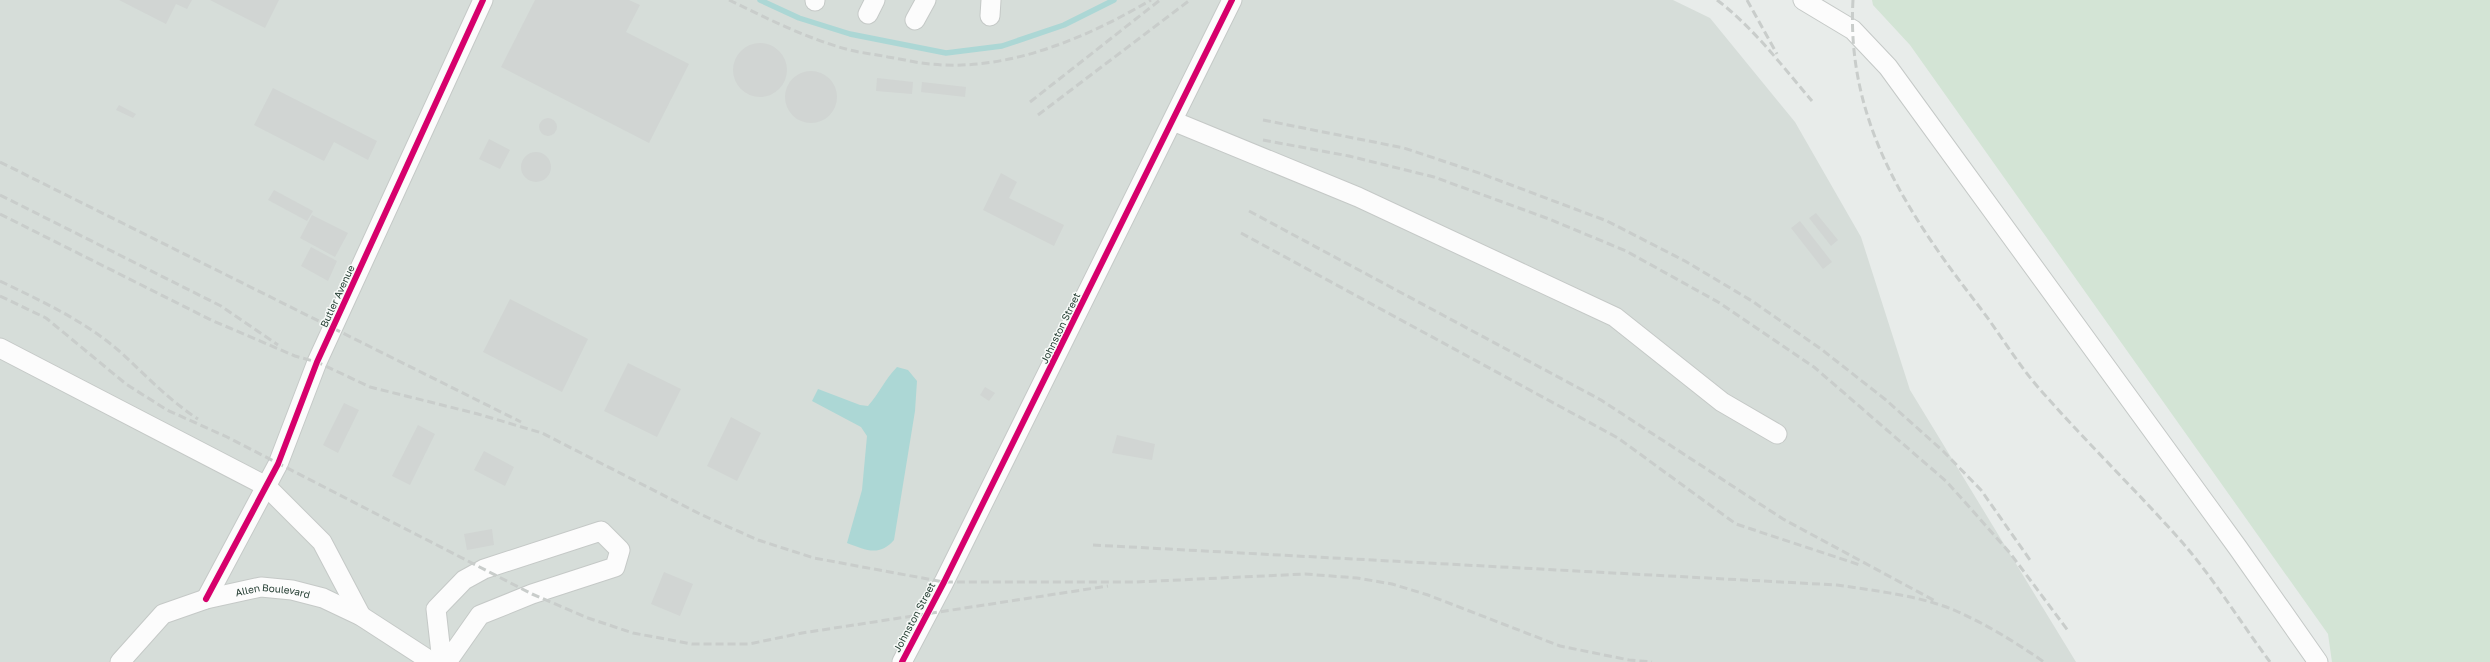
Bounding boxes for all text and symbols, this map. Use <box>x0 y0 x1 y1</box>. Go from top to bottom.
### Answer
street label: Butler Avenue <box>317 263 357 329</box>
street label: Johnston Street <box>1038 291 1082 365</box>
street label: Johnston Street <box>891 580 937 654</box>
street label: Allen Boulevard <box>234 581 311 600</box>

